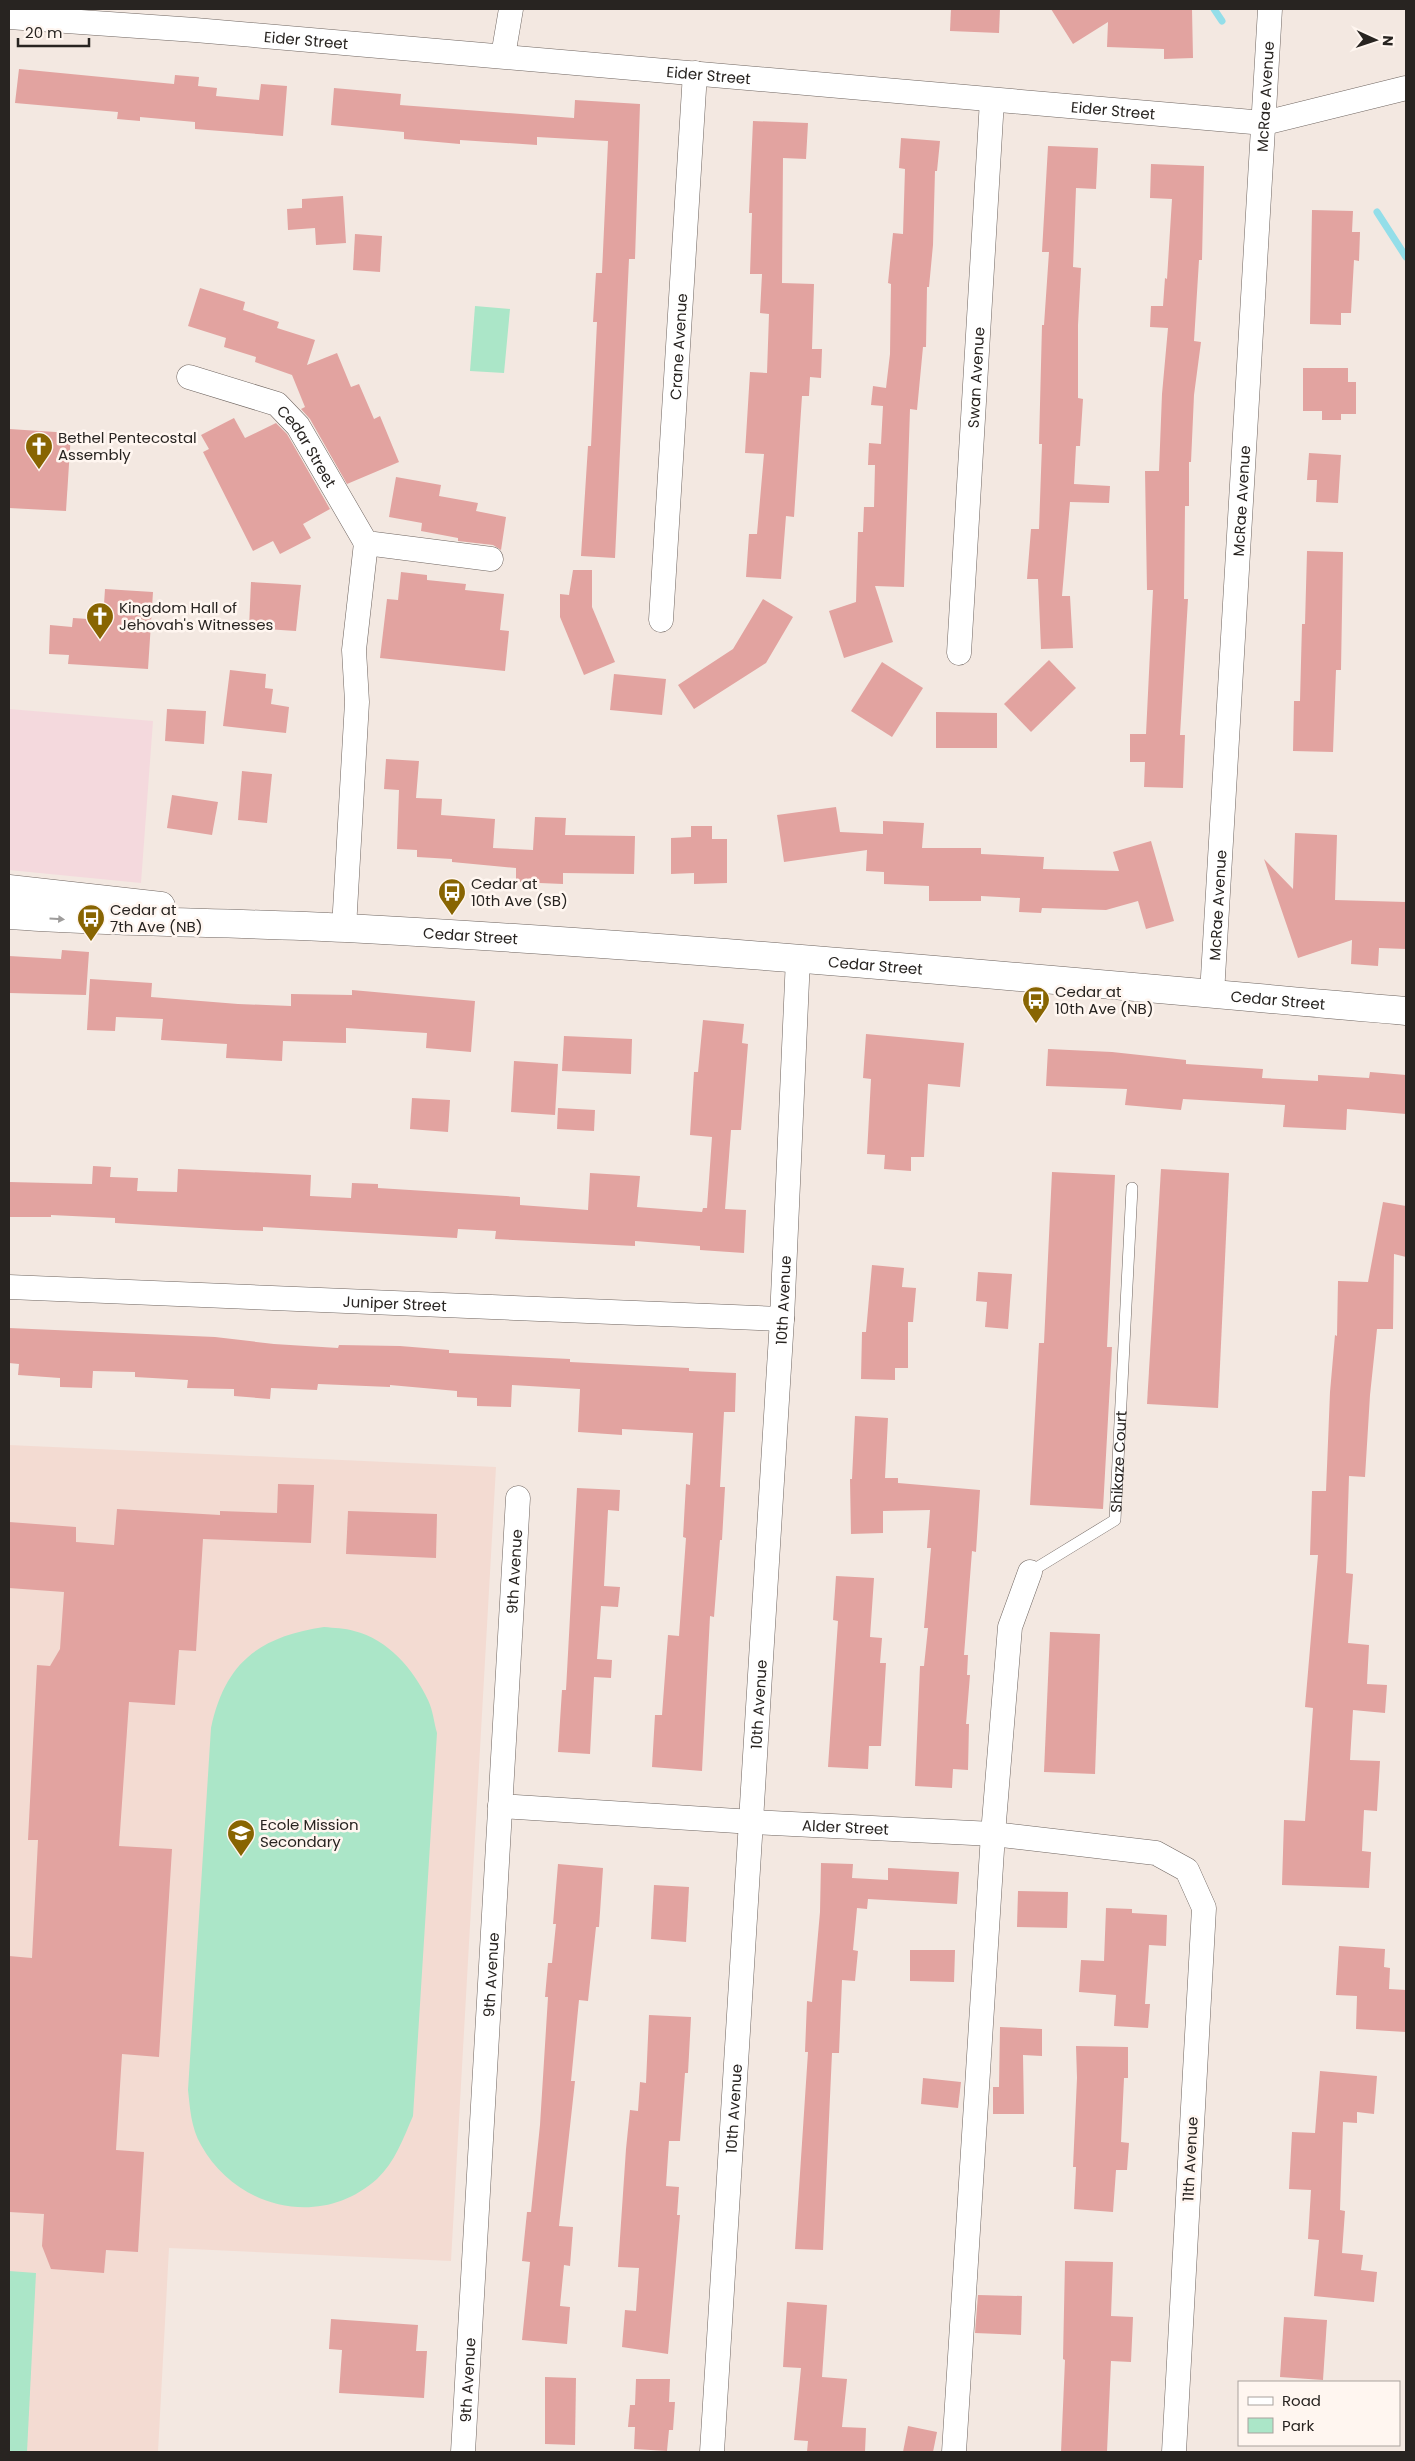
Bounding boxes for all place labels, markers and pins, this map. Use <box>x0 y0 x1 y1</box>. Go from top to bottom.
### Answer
place label: Bethel Pentecostal Assembly <box>58 427 197 465</box>
church icon: Bethel Pentecostal Assembly <box>24 431 54 470</box>
place label: Kingdom Hall of Jehovah's Witnesses <box>119 597 273 635</box>
church icon: Kingdom Hall of Jehovah's Witnesses <box>85 601 115 640</box>
place label: Cedar at 10th Ave (SB) <box>471 873 568 911</box>
bus stop icon: Cedar at 10th Ave (SB) <box>437 877 467 916</box>
place label: Cedar at 7th Ave (NB) <box>110 899 202 937</box>
bus stop icon: Cedar at 7th Ave (NB) <box>76 903 106 942</box>
place label: Cedar at 10th Ave (NB) <box>1055 981 1153 1019</box>
bus stop icon: Cedar at 10th Ave (NB) <box>1021 985 1051 1024</box>
place label: Ecole Mission Secondary <box>260 1814 359 1852</box>
school or university icon: Ecole Mission Secondary <box>226 1818 256 1857</box>

